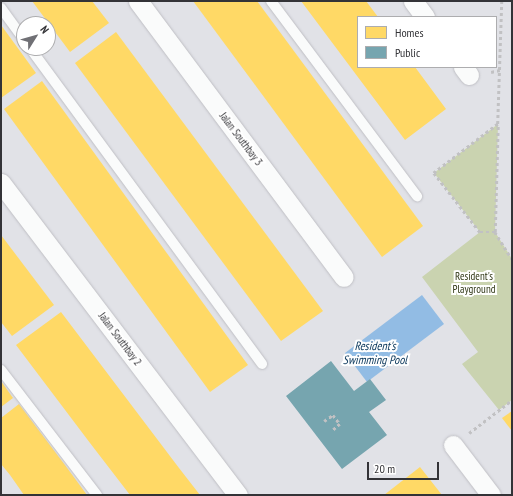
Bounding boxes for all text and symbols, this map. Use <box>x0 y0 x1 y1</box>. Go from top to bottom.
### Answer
north arrow <box>16 16 56 56</box>
legend <box>357 16 497 68</box>
text: N <box>37 23 52 36</box>
text: Homes <box>395 25 423 40</box>
text: Public <box>395 45 420 60</box>
street label: Jalan Southbay 3 <box>217 110 265 168</box>
park label: Resident's Playground <box>453 270 495 296</box>
street label: Jalan Southbay 2 <box>96 310 144 368</box>
water label: Resident's Swimming Pool <box>343 339 407 367</box>
scale bar <box>369 454 441 480</box>
text: 20 m <box>374 461 395 476</box>

